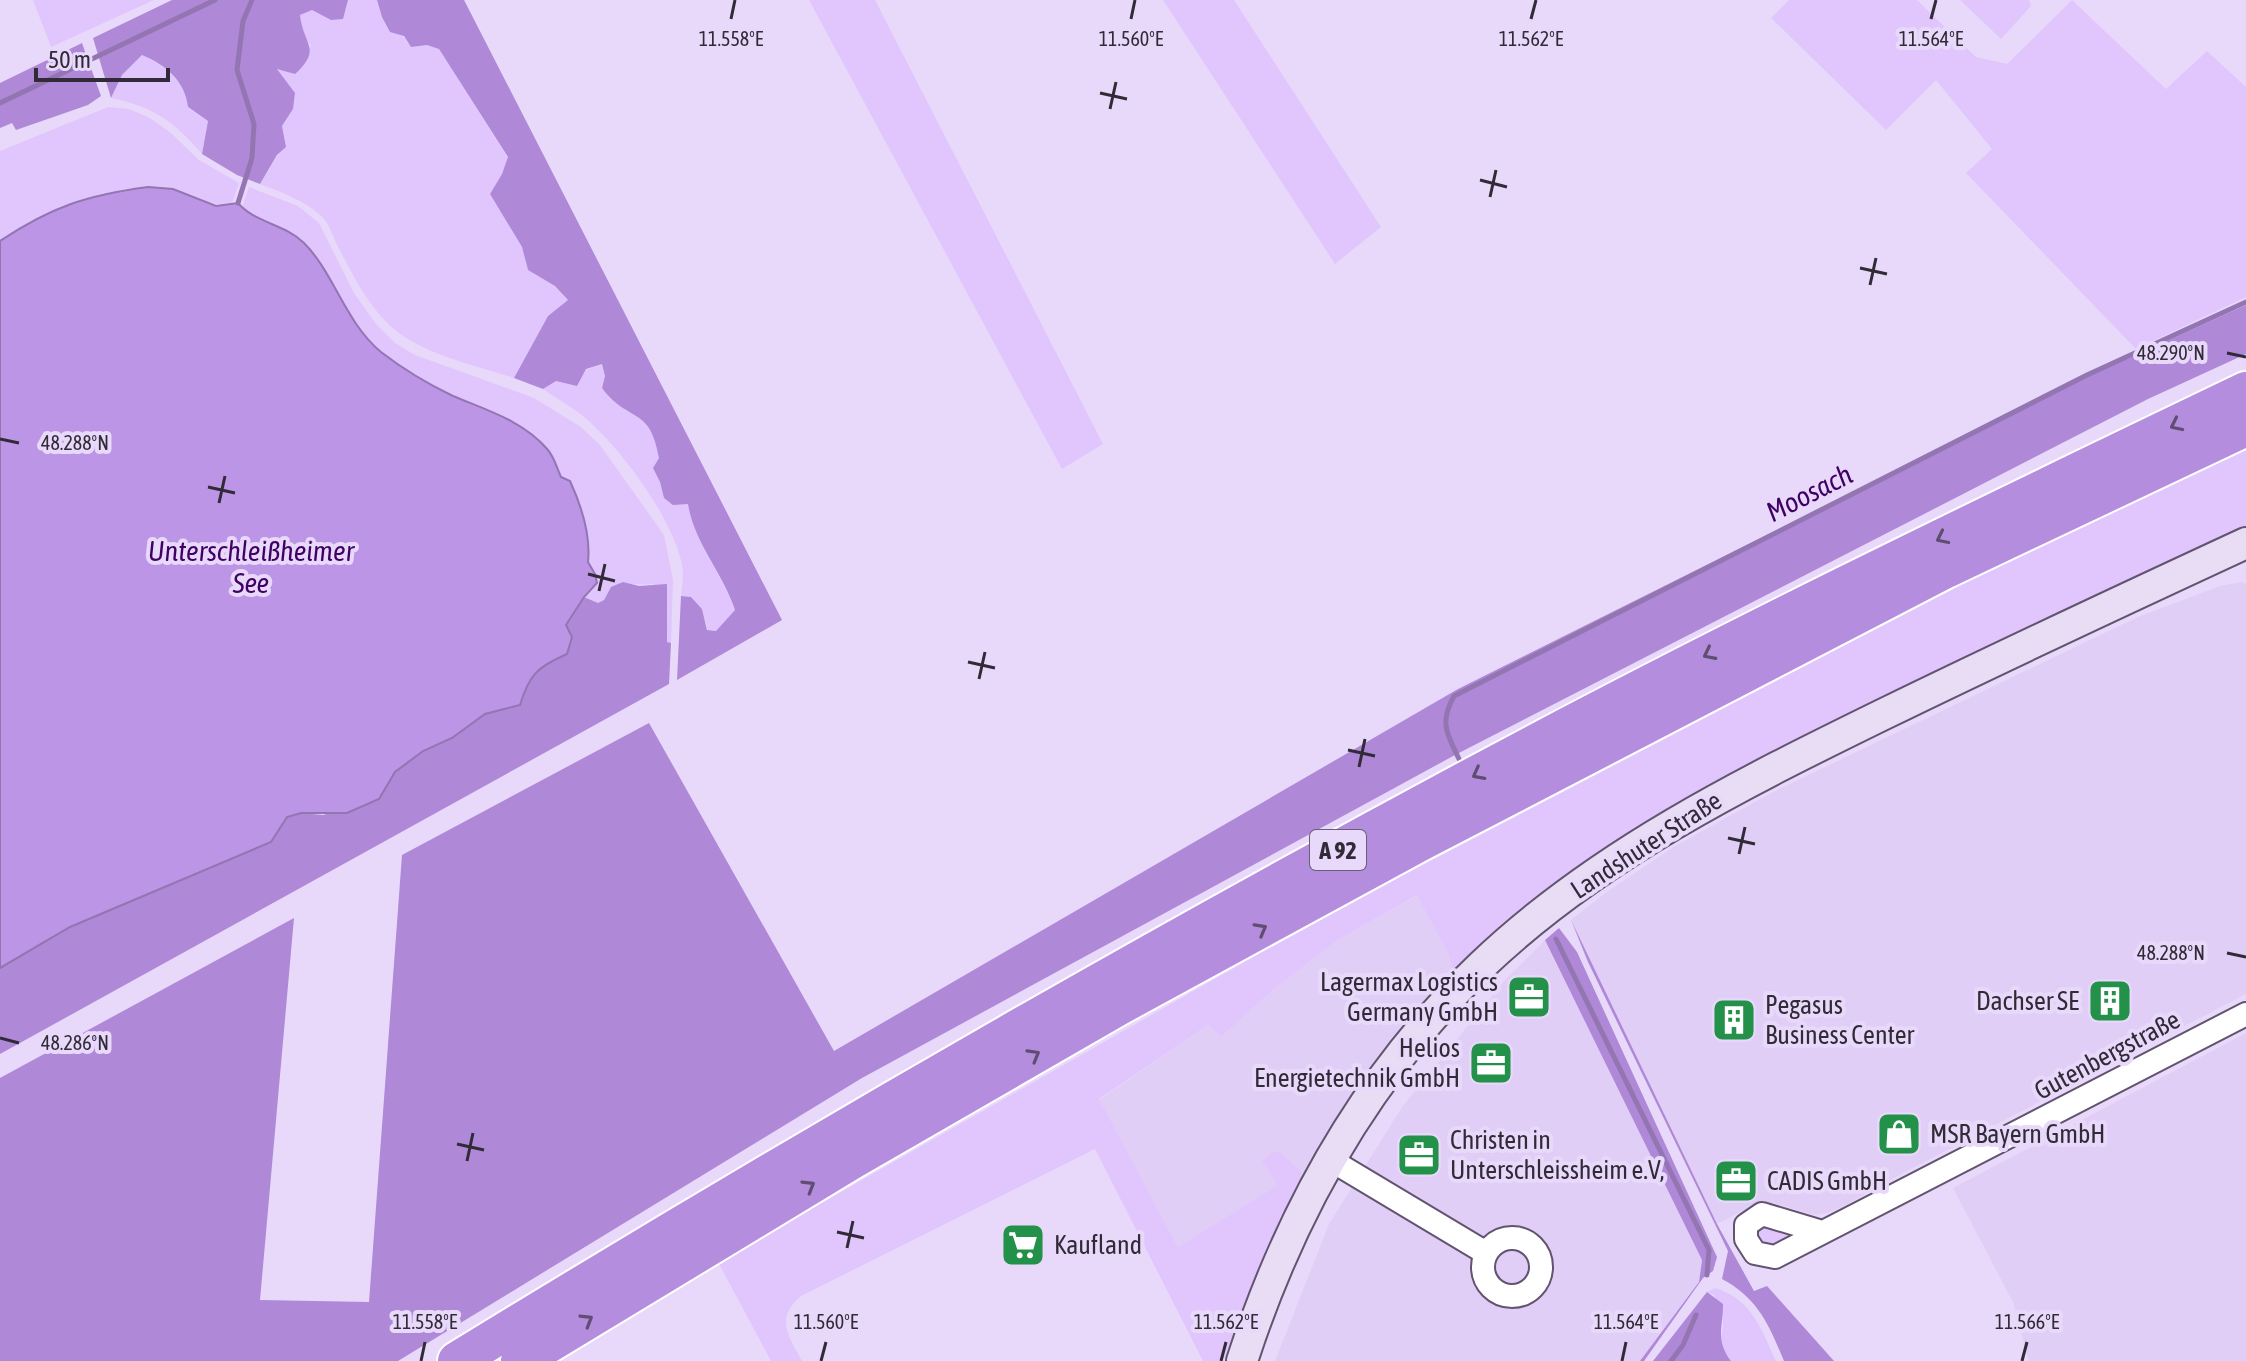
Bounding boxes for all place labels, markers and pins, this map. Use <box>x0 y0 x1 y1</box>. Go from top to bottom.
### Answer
place label: Lagermax Logistics Germany GmbH <box>1320 967 1498 1027</box>
office icon: Lagermax Logistics Germany GmbH <box>1505 973 1553 1021</box>
building icon: Dachser SE <box>2086 977 2134 1025</box>
place label: Dachser SE <box>1976 986 2079 1016</box>
place label: Pegasus Business Center <box>1765 990 1915 1050</box>
building icon: Pegasus Business Center <box>1710 996 1758 1044</box>
place label: Helios Energietechnik GmbH <box>1254 1033 1460 1093</box>
office icon: Helios Energietechnik GmbH <box>1467 1039 1515 1087</box>
shop icon: MSR Bayern GmbH <box>1875 1110 1923 1158</box>
place label: MSR Bayern GmbH <box>1930 1119 2105 1149</box>
place label: Christen in Unterschleissheim e.V, <box>1450 1125 1664 1185</box>
office icon: Christen in Unterschleissheim e.V, <box>1395 1131 1443 1179</box>
office icon: CADIS GmbH <box>1712 1157 1760 1205</box>
place label: CADIS GmbH <box>1767 1166 1887 1196</box>
supermarket icon: Kaufland <box>999 1221 1047 1269</box>
place label: Kaufland <box>1054 1230 1142 1260</box>

